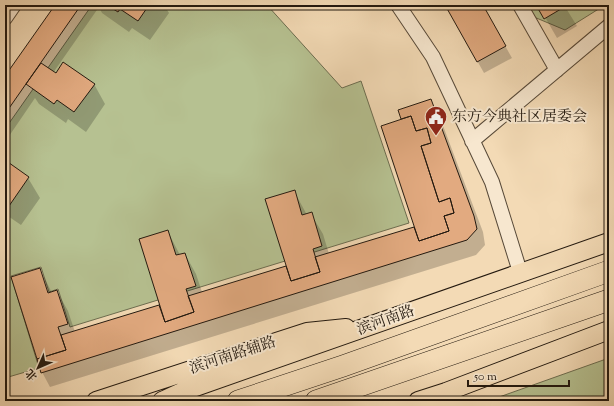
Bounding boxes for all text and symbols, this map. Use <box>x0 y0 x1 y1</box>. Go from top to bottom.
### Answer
public building icon: 东方今典社区居委会 <box>423 104 449 137</box>
place label: 东方今典社区居委会 <box>452 107 587 128</box>
street label: 滨河南路 <box>354 301 418 341</box>
street label: 滨河南路辅路 <box>187 332 279 380</box>
north arrow <box>18 348 58 388</box>
scale bar <box>468 362 569 388</box>
text: 北 <box>22 365 41 384</box>
text: 50 m <box>473 368 497 386</box>

